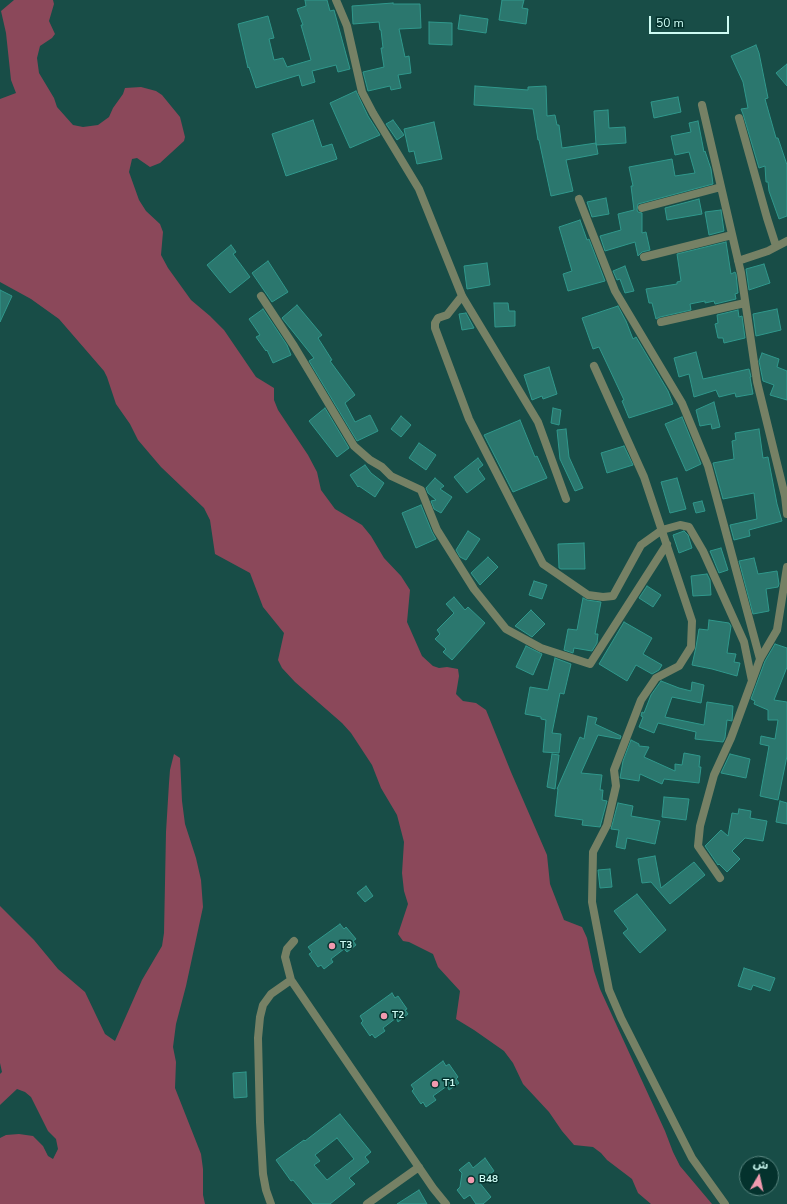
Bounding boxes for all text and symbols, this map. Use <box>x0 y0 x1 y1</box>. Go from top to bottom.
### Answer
scale bar <box>651 8 731 34</box>
text: 50 m <box>656 15 684 31</box>
place label: T3 <box>340 940 352 952</box>
marker: T3 <box>327 941 337 951</box>
place label: T2 <box>392 1010 404 1022</box>
marker: T2 <box>379 1011 389 1021</box>
place label: T1 <box>443 1078 455 1090</box>
marker: T1 <box>430 1079 440 1089</box>
north arrow <box>739 1156 779 1196</box>
text: ش <box>752 1156 769 1173</box>
place label: B48 <box>479 1174 498 1186</box>
marker: B48 <box>466 1175 476 1185</box>

